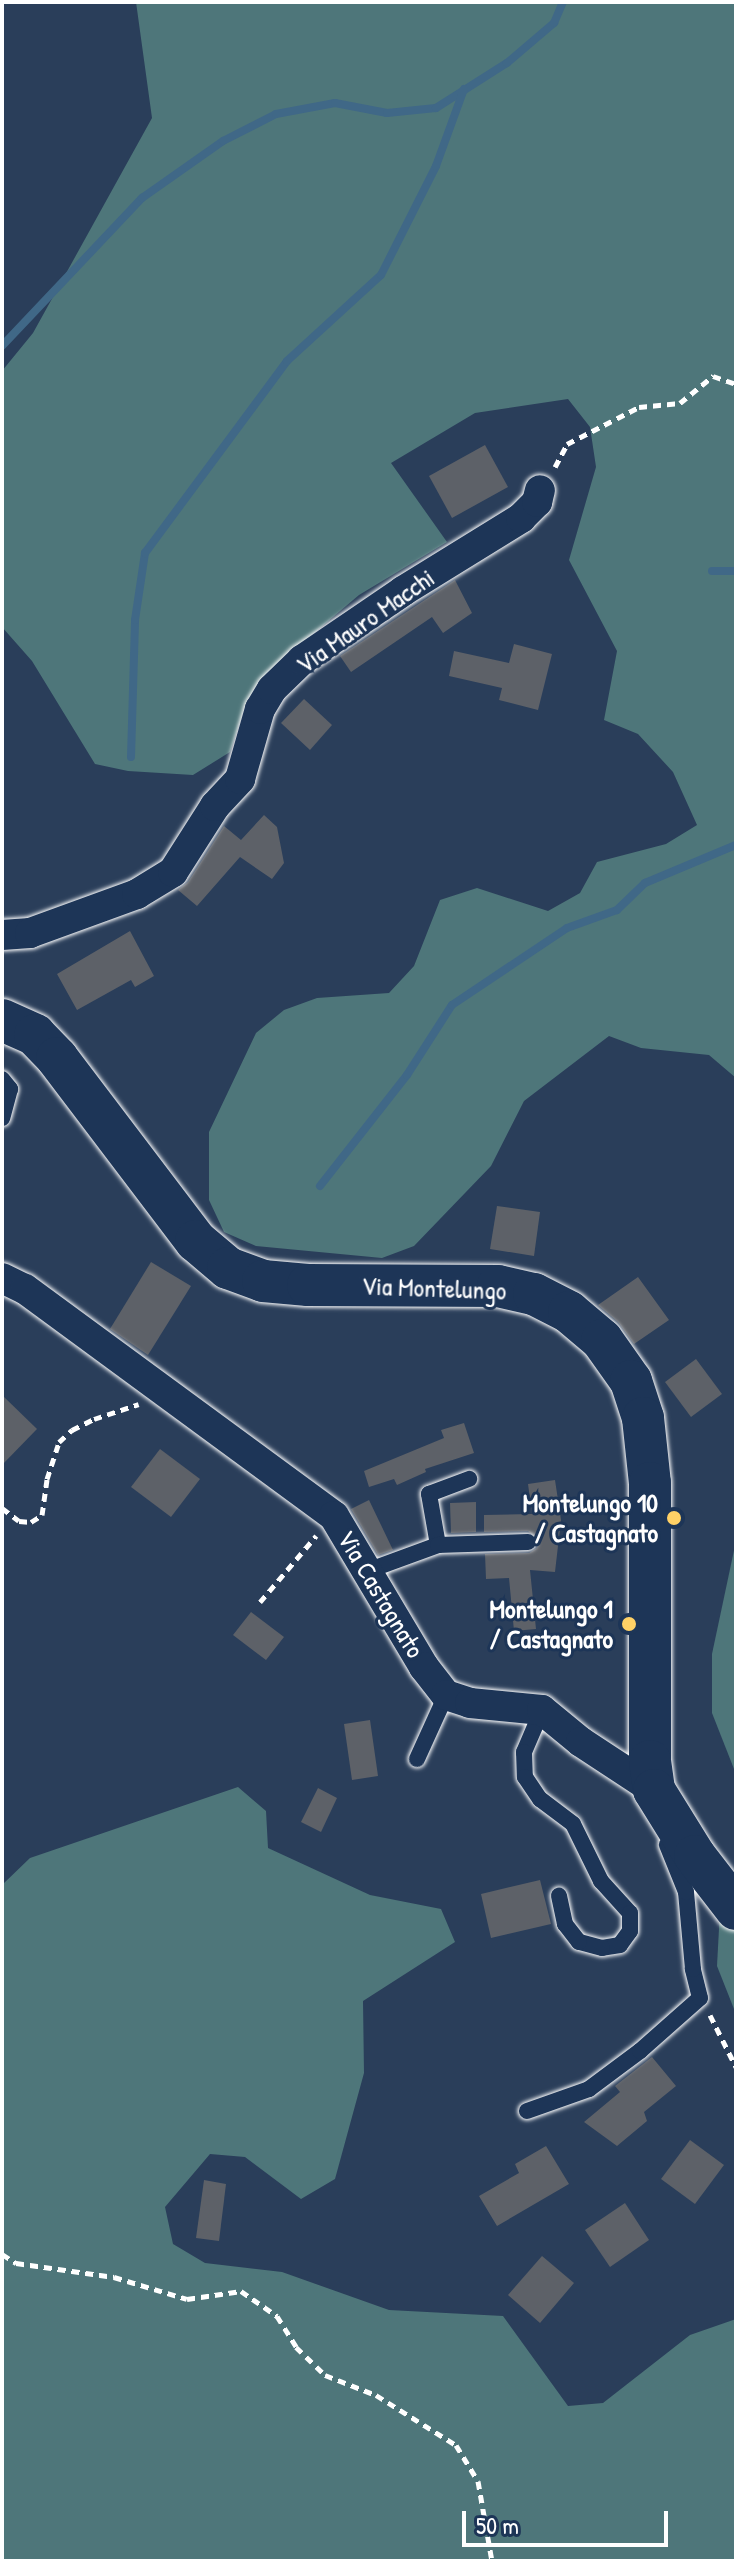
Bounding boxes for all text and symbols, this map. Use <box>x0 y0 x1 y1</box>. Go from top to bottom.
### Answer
street label: Via Mauro Macchi <box>290 562 440 680</box>
street label: Via Montelungo <box>361 1270 507 1306</box>
place label: Montelungo 10 / Castagnato <box>523 1487 658 1548</box>
marker: Montelungo 10 / Castagnato <box>665 1509 683 1527</box>
street label: Via Castagnato <box>331 1525 431 1663</box>
place label: Montelungo 1 / Castagnato <box>489 1593 613 1654</box>
marker: Montelungo 1 / Castagnato <box>620 1615 638 1633</box>
scale bar <box>466 2495 672 2545</box>
text: 50 m <box>476 2509 519 2541</box>

